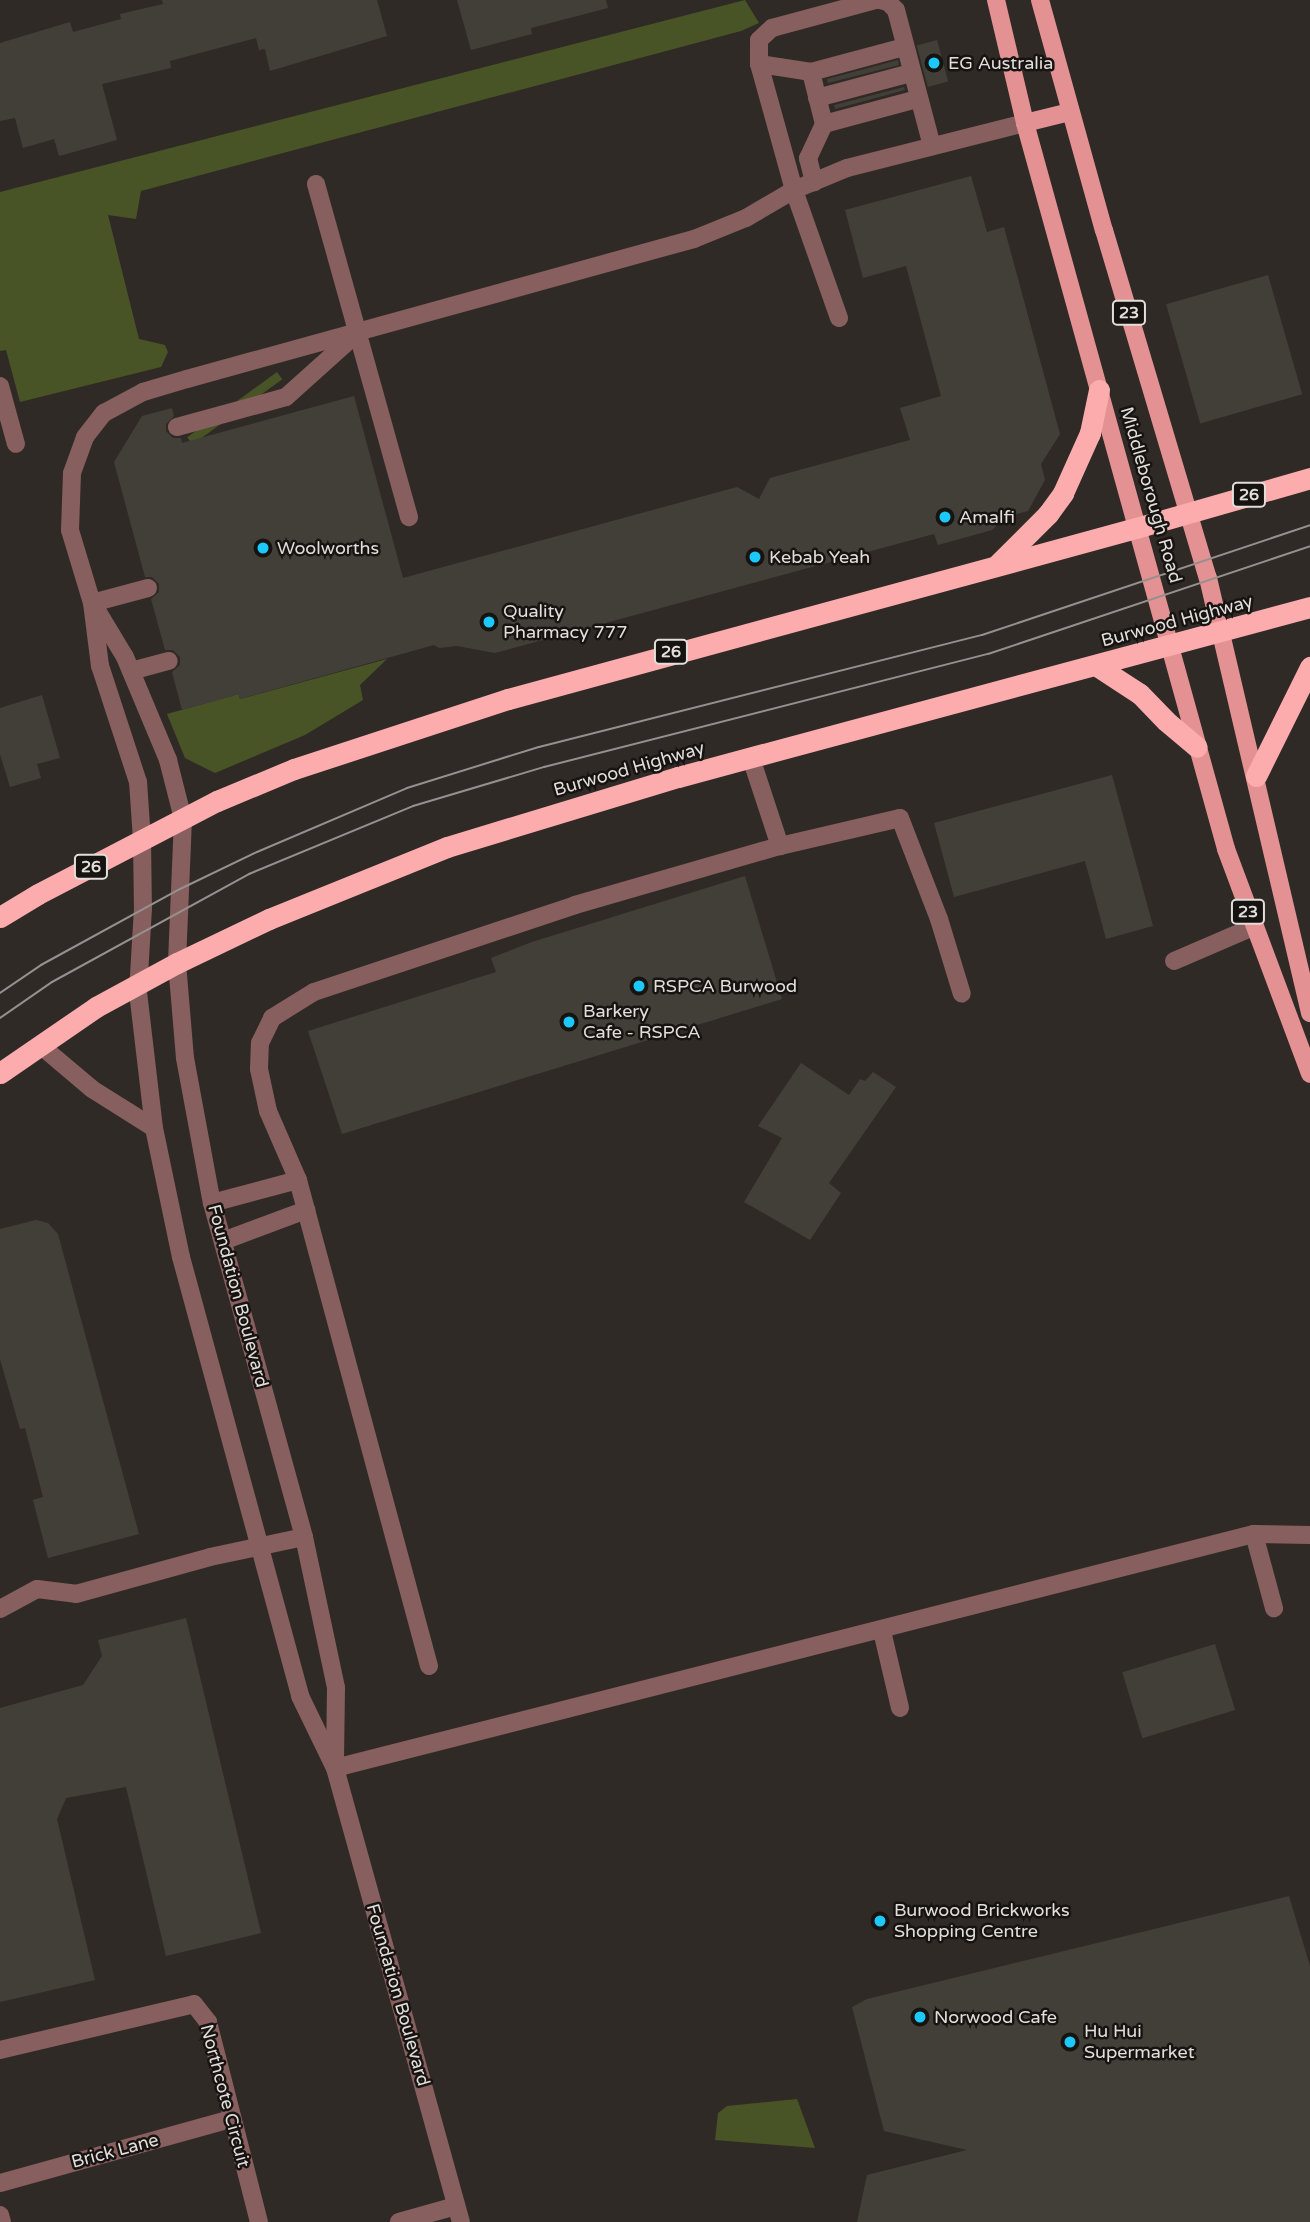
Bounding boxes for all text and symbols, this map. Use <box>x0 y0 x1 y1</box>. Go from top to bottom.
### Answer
place label: EG Australia <box>948 52 1053 74</box>
marker: EG Australia <box>926 55 942 71</box>
road number: 23 <box>1112 300 1146 326</box>
street label: Middleborough Road <box>1116 404 1186 586</box>
road number: 26 <box>1232 482 1266 508</box>
place label: Amalfi <box>959 506 1015 528</box>
marker: Amalfi <box>937 509 953 525</box>
place label: Woolworths <box>277 537 379 559</box>
marker: Woolworths <box>255 540 271 556</box>
place label: Kebab Yeah <box>769 546 870 568</box>
marker: Kebab Yeah <box>747 549 763 565</box>
street label: Burwood Highway <box>1099 590 1255 652</box>
place label: Quality Pharmacy 777 <box>503 601 627 644</box>
marker: Quality Pharmacy 777 <box>481 614 497 630</box>
road number: 26 <box>654 639 688 664</box>
street label: Burwood Highway <box>551 737 707 801</box>
road number: 26 <box>74 854 108 880</box>
road number: 23 <box>1230 900 1266 924</box>
place label: RSPCA Burwood <box>653 975 797 997</box>
marker: RSPCA Burwood <box>631 978 647 994</box>
place label: Barkery Cafe - RSPCA <box>583 1001 701 1044</box>
marker: Barkery Cafe - RSPCA <box>561 1014 577 1030</box>
street label: Foundation Boulevard <box>203 1202 273 1390</box>
place label: Burwood Brickworks Shopping Centre <box>894 1900 1070 1942</box>
street label: Foundation Boulevard <box>362 1901 434 2089</box>
marker: Burwood Brickworks Shopping Centre <box>872 1913 888 1929</box>
place label: Norwood Cafe <box>934 2006 1057 2028</box>
marker: Norwood Cafe <box>912 2009 928 2025</box>
place label: Hu Hui Supermarket <box>1084 2021 1195 2064</box>
street label: Northcote Circuit <box>195 2022 255 2170</box>
marker: Hu Hui Supermarket <box>1062 2034 1078 2050</box>
street label: Brick Lane <box>69 2129 161 2173</box>

